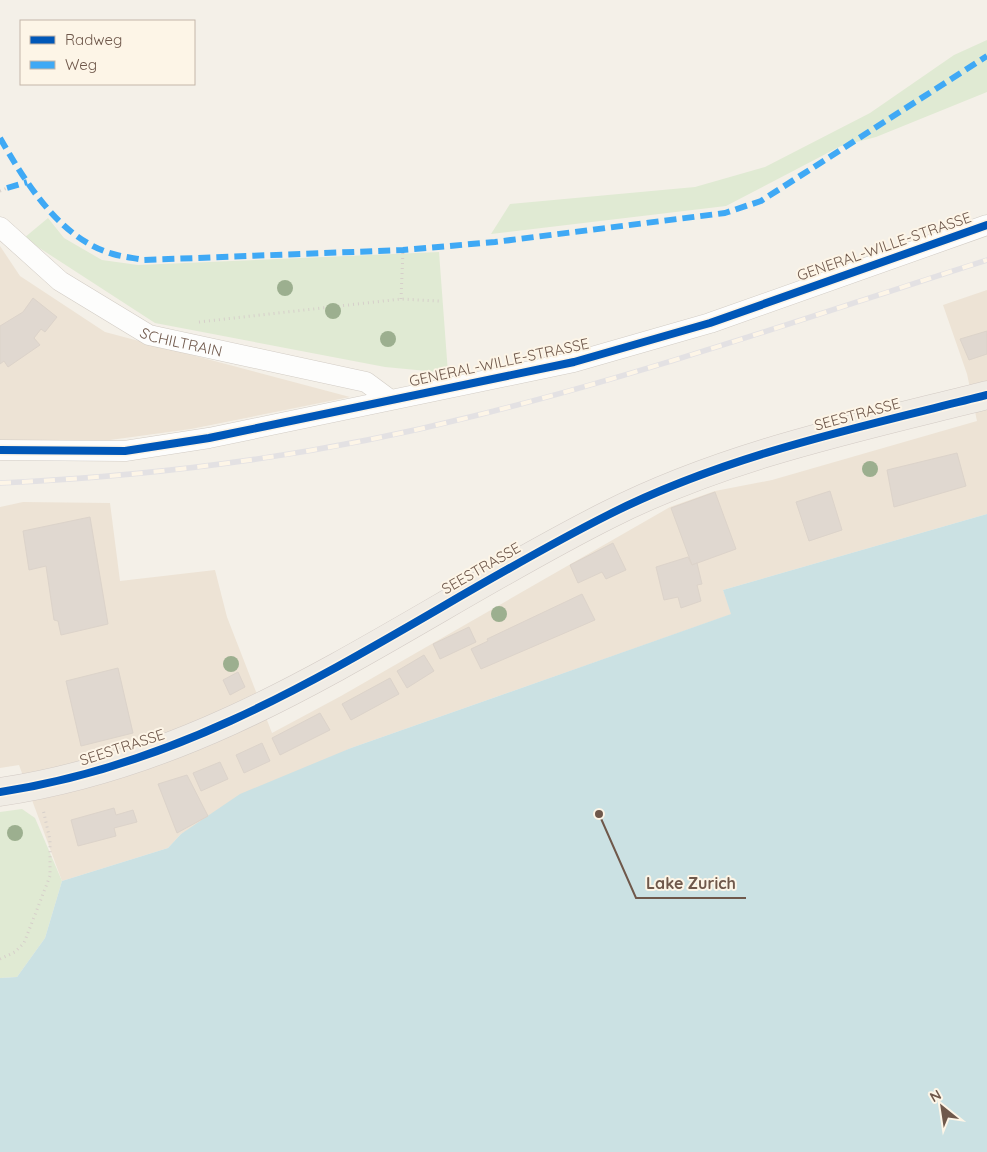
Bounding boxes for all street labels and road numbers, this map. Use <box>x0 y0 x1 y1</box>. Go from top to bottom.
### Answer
street label: GENERAL-WILLE-STRASSE <box>794 207 974 285</box>
street label: SCHILTRAIN <box>137 322 224 360</box>
street label: GENERAL-WILLE-STRASSE <box>407 334 591 390</box>
street label: SEESTRASSE <box>812 393 902 435</box>
street label: SEESTRASSE <box>438 538 524 598</box>
street label: SEESTRASSE <box>77 724 167 770</box>

